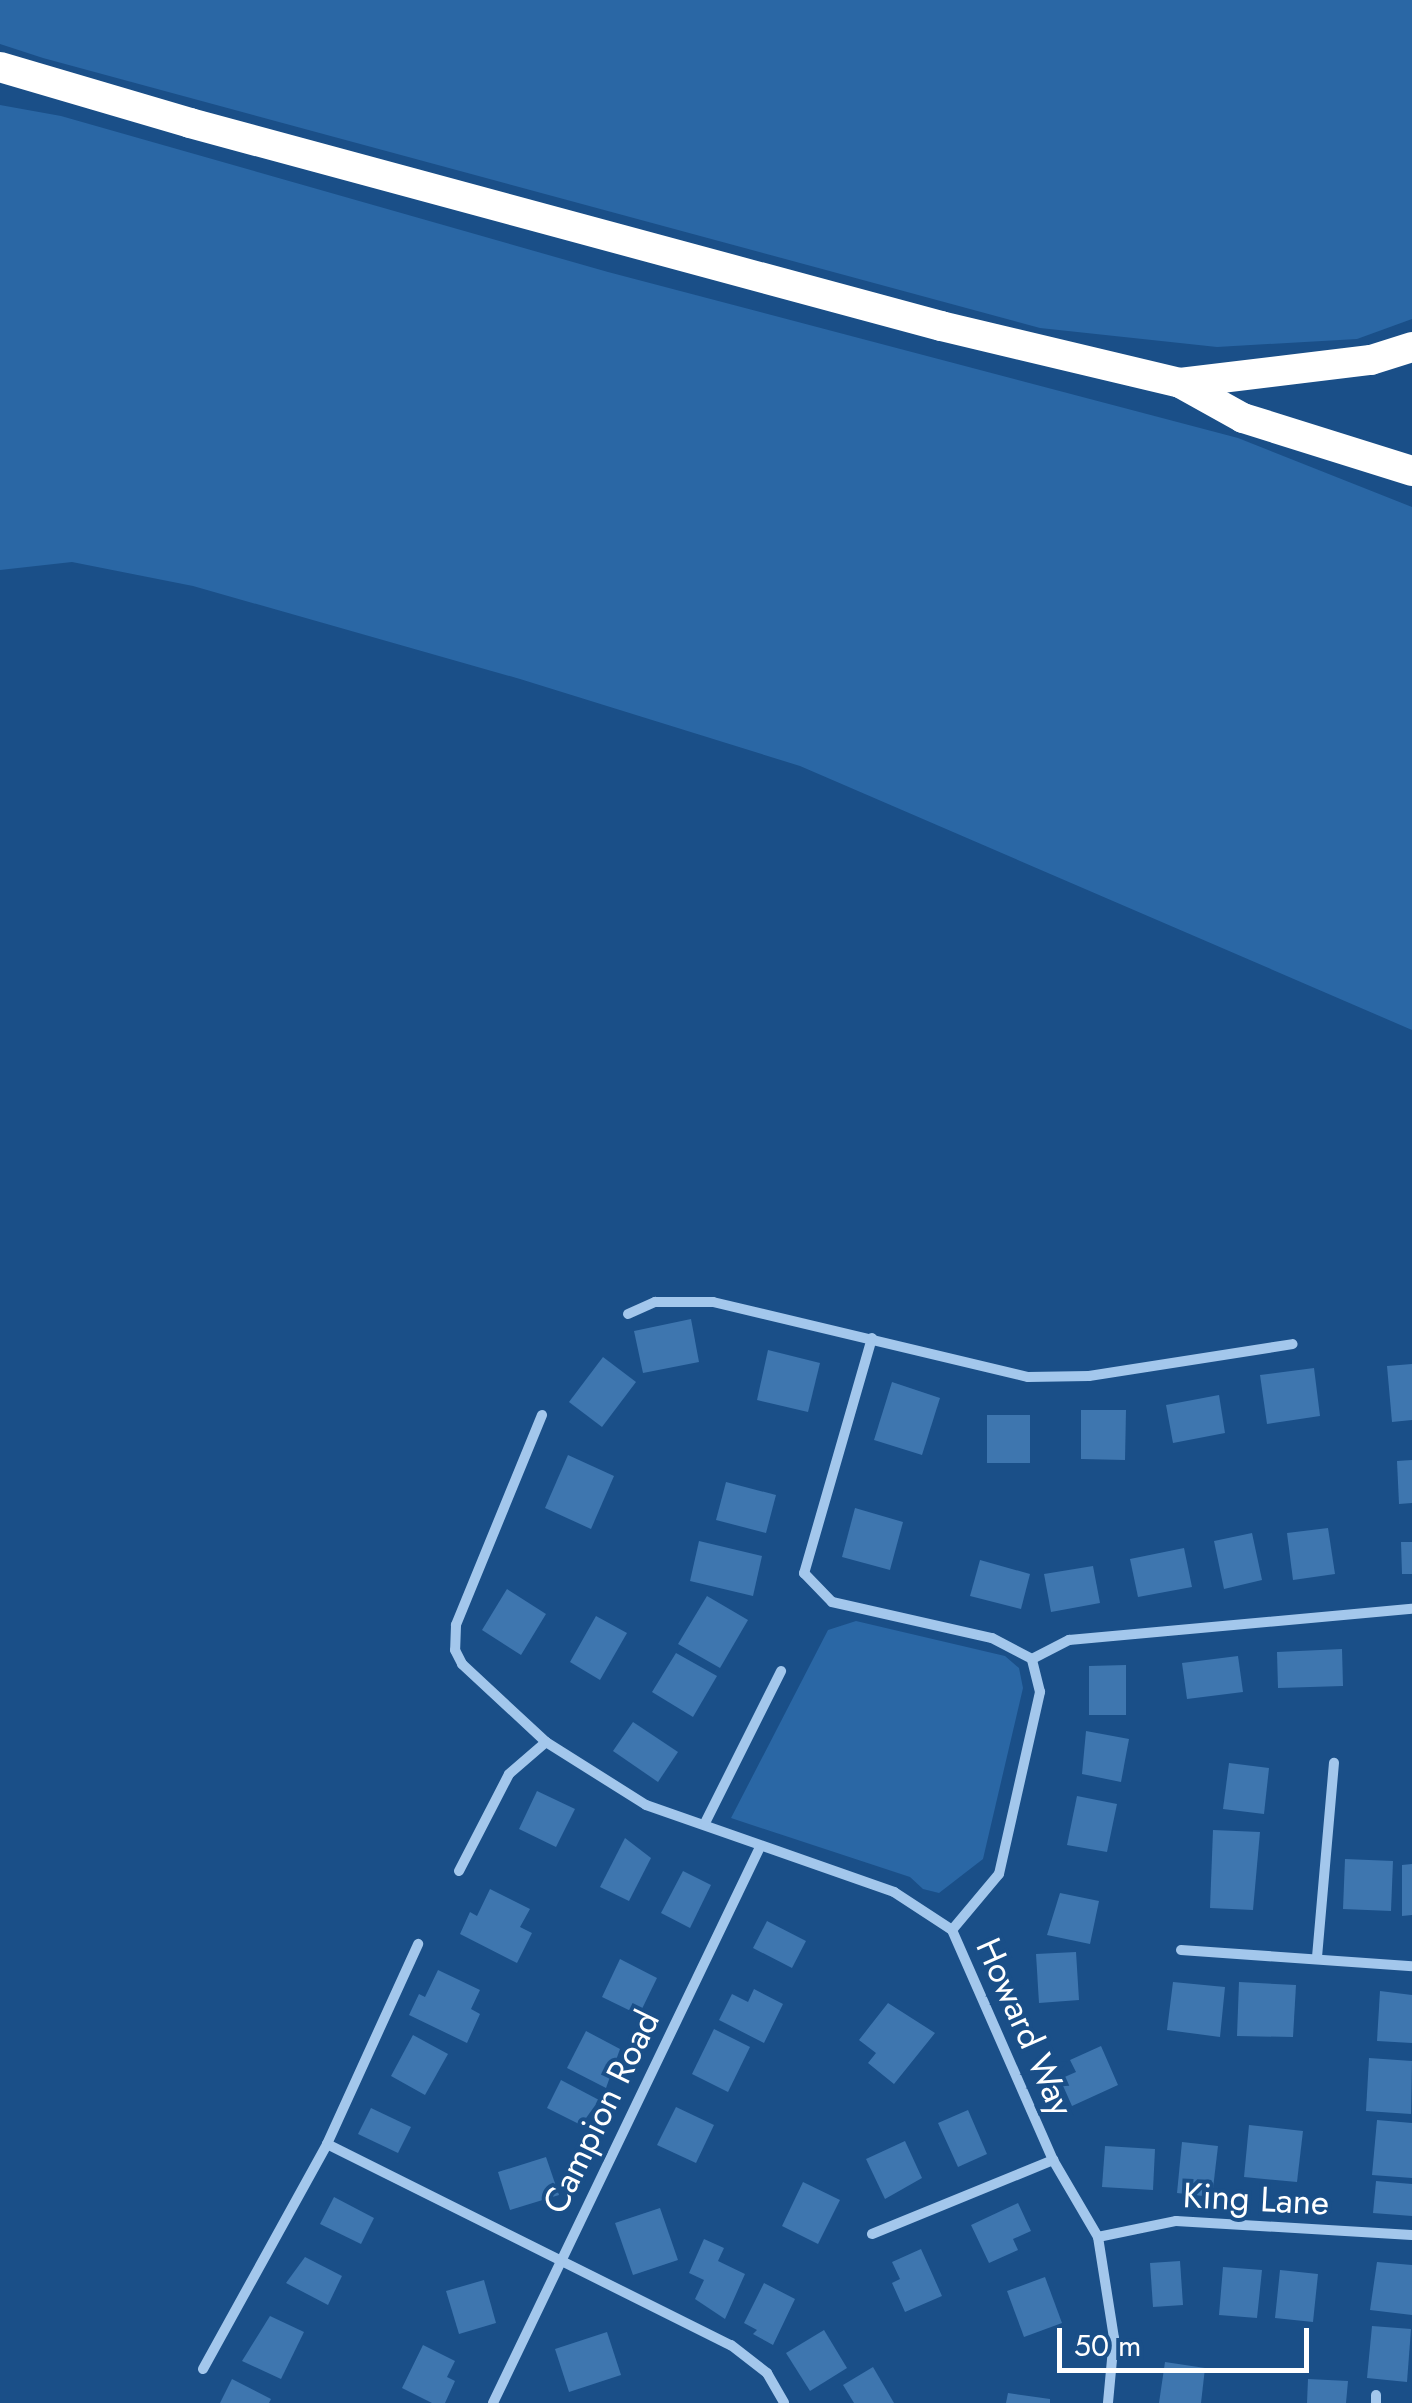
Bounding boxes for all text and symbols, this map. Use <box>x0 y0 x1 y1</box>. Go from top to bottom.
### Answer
street label: Howard Way <box>967 1932 1083 2122</box>
street label: Campion Road <box>534 2004 668 2220</box>
street label: King Lane <box>1182 2174 1330 2224</box>
scale bar <box>1062 2308 1314 2370</box>
text: 50 m <box>1074 2324 1141 2367</box>

